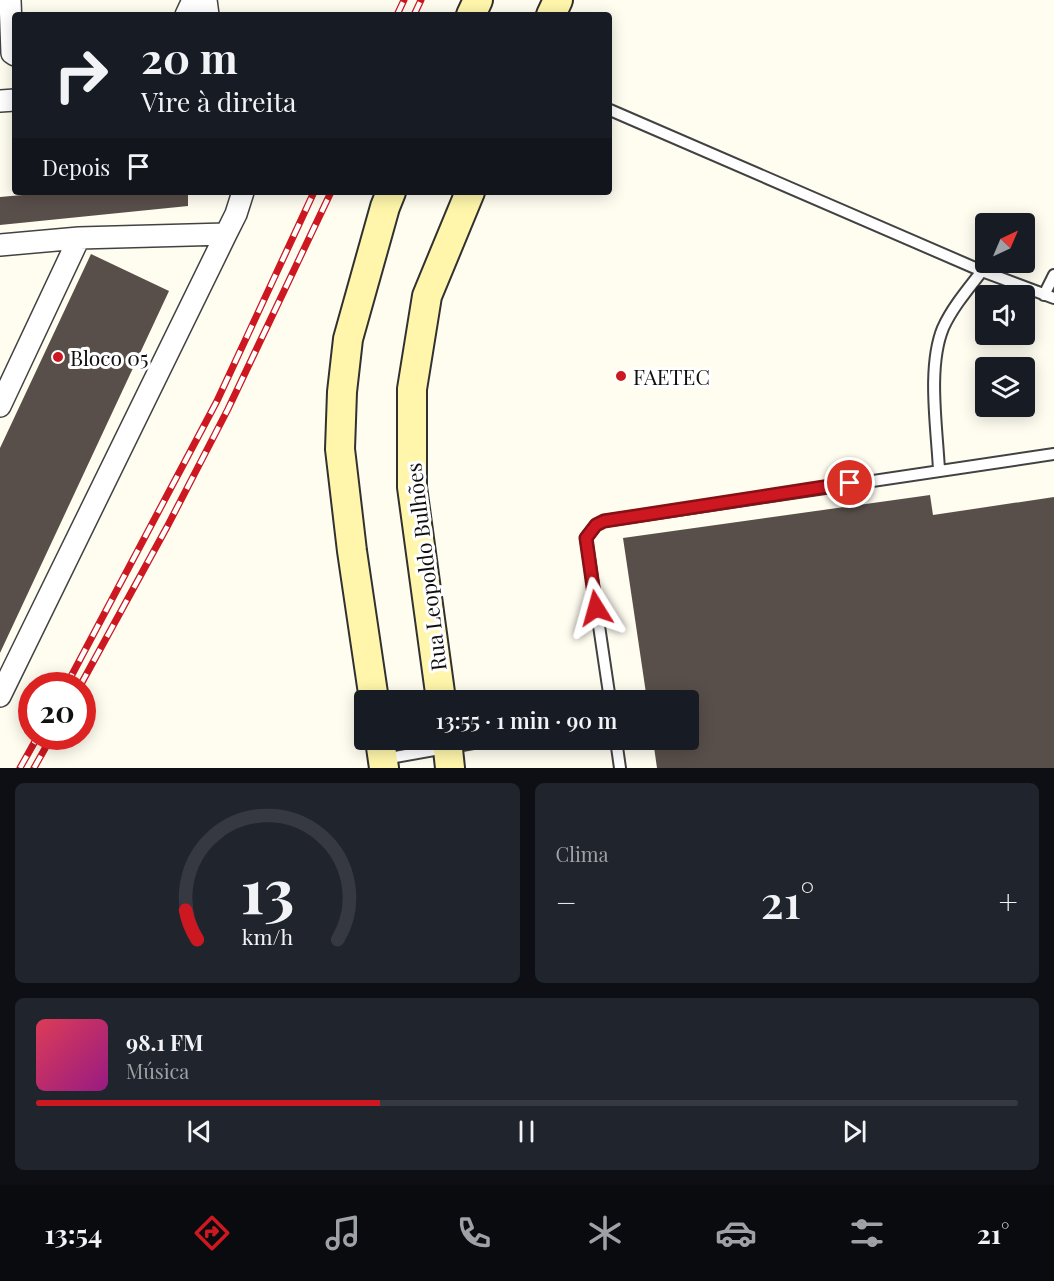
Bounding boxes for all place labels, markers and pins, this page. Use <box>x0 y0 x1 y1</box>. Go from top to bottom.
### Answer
place label: Bloco 05 <box>70 343 148 371</box>
marker: Bloco 05 <box>51 350 65 364</box>
place label: FAETEC <box>633 362 710 390</box>
marker: FAETEC <box>614 369 628 383</box>
pin <box>824 457 875 508</box>

